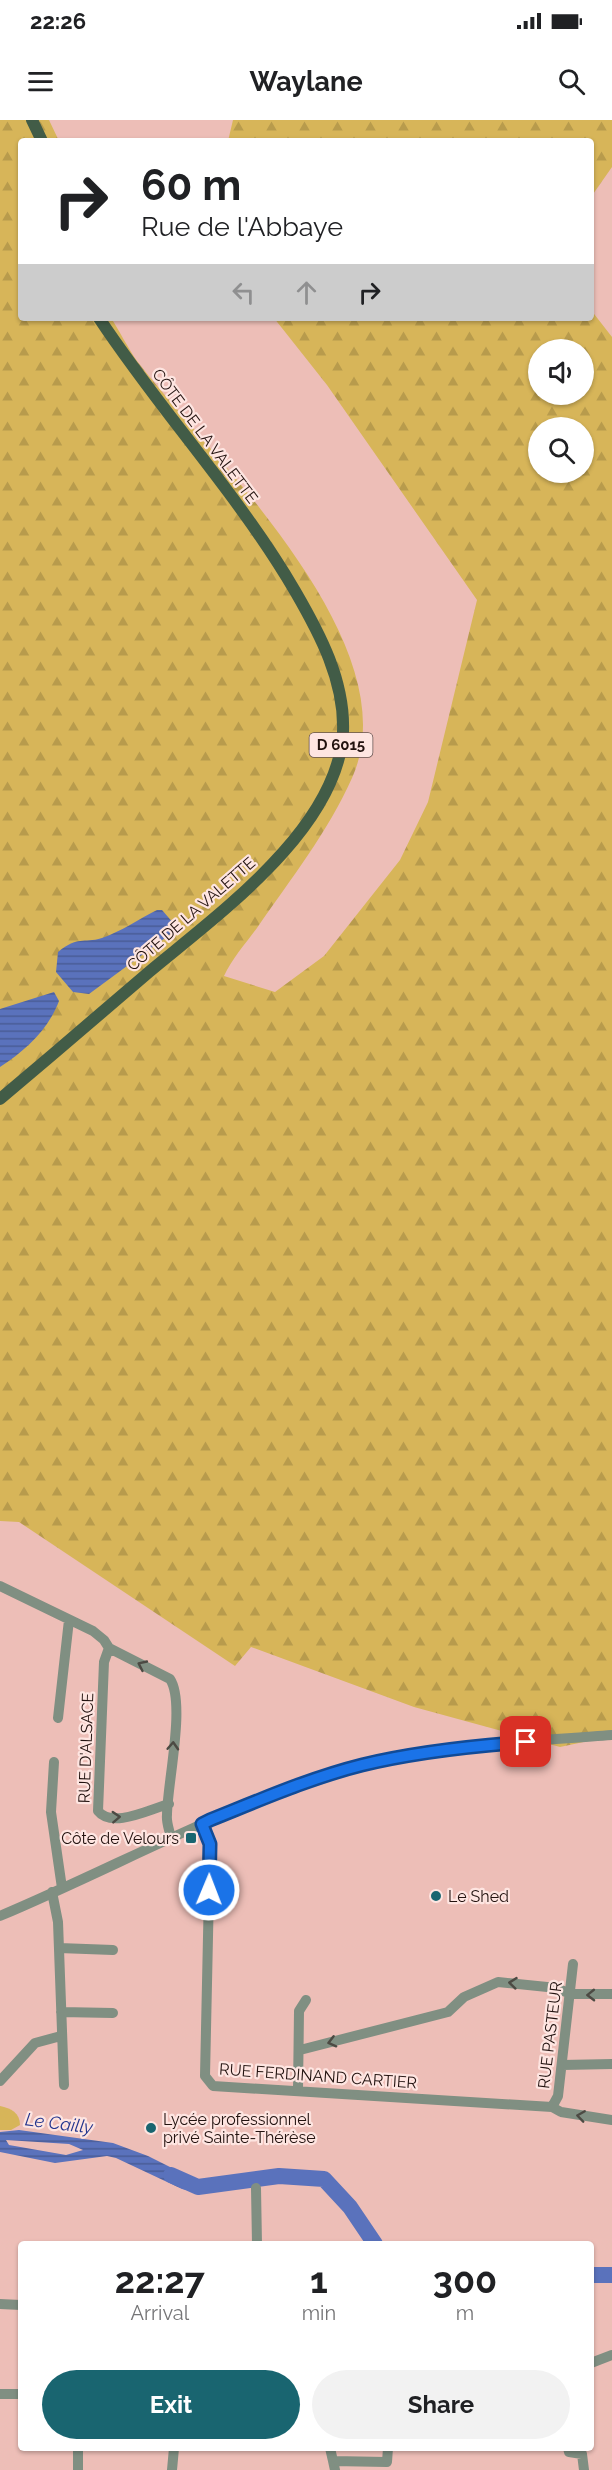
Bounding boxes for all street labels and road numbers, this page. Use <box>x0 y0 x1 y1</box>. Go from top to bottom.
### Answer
street label: CÔTE DE LA VALETTE <box>148 364 263 507</box>
road number: D 6015 <box>310 733 372 757</box>
street label: CÔTE DE LA VALETTE <box>122 852 259 975</box>
street label: RUE D'ALSACE <box>75 1692 97 1804</box>
street label: RUE PASTEUR <box>534 1980 566 2090</box>
street label: RUE FERDINAND CARTIER <box>218 2060 418 2092</box>

